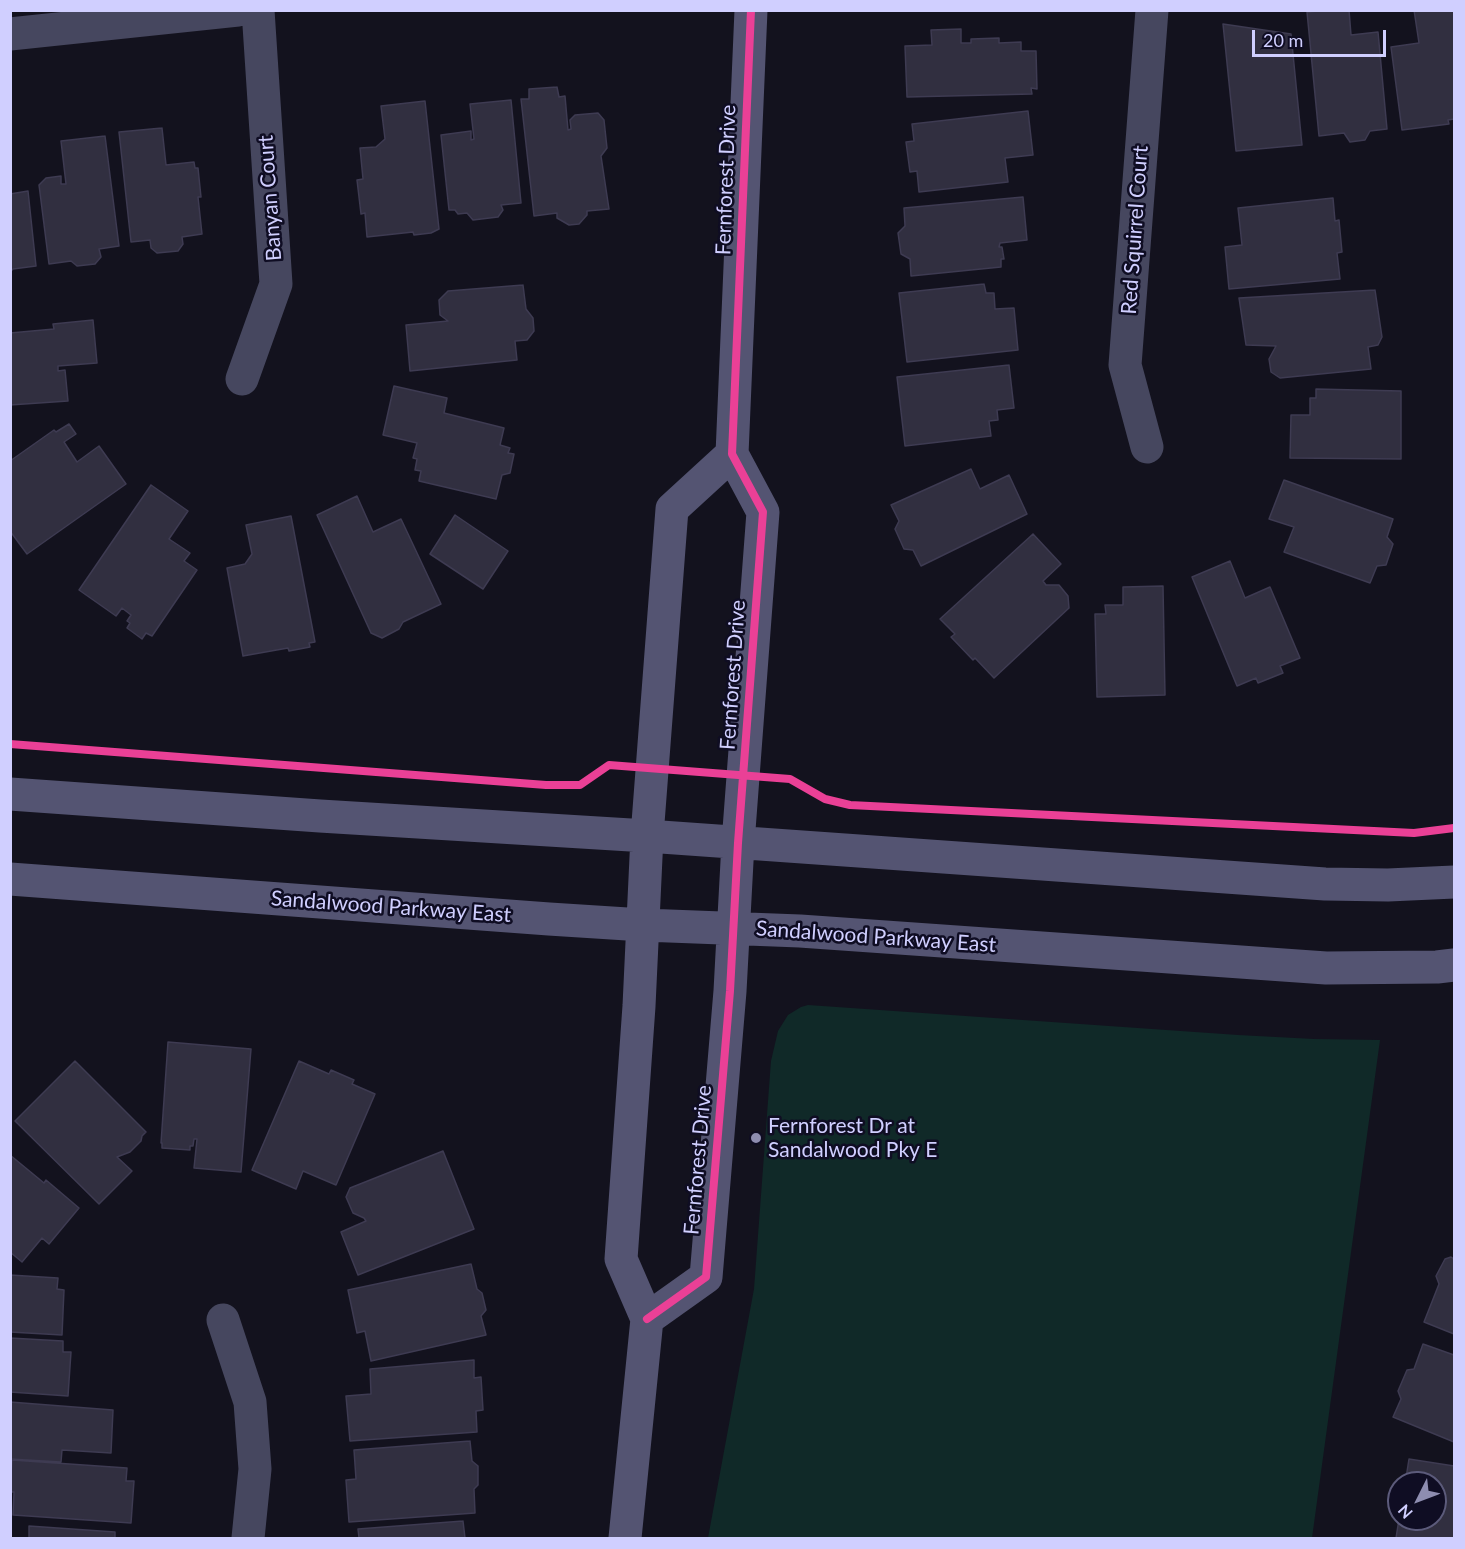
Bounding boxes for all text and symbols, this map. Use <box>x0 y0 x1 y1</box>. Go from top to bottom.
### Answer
scale bar <box>1255 18 1388 56</box>
text: 20 m <box>1263 29 1303 51</box>
street label: Fernforest Drive <box>711 104 741 256</box>
street label: Banyan Court <box>253 134 287 262</box>
street label: Red Squirrel Court <box>1117 145 1153 315</box>
street label: Fernforest Drive <box>715 599 751 751</box>
street label: Sandalwood Parkway East <box>270 886 512 928</box>
street label: Sandalwood Parkway East <box>755 916 997 958</box>
street label: Fernforest Drive <box>679 1084 717 1236</box>
place label: Fernforest Dr at Sandalwood Pky E <box>768 1113 937 1163</box>
marker: Fernforest Dr at Sandalwood Pky E <box>749 1131 763 1145</box>
north arrow <box>1387 1471 1447 1531</box>
text: N <box>1394 1501 1416 1523</box>

